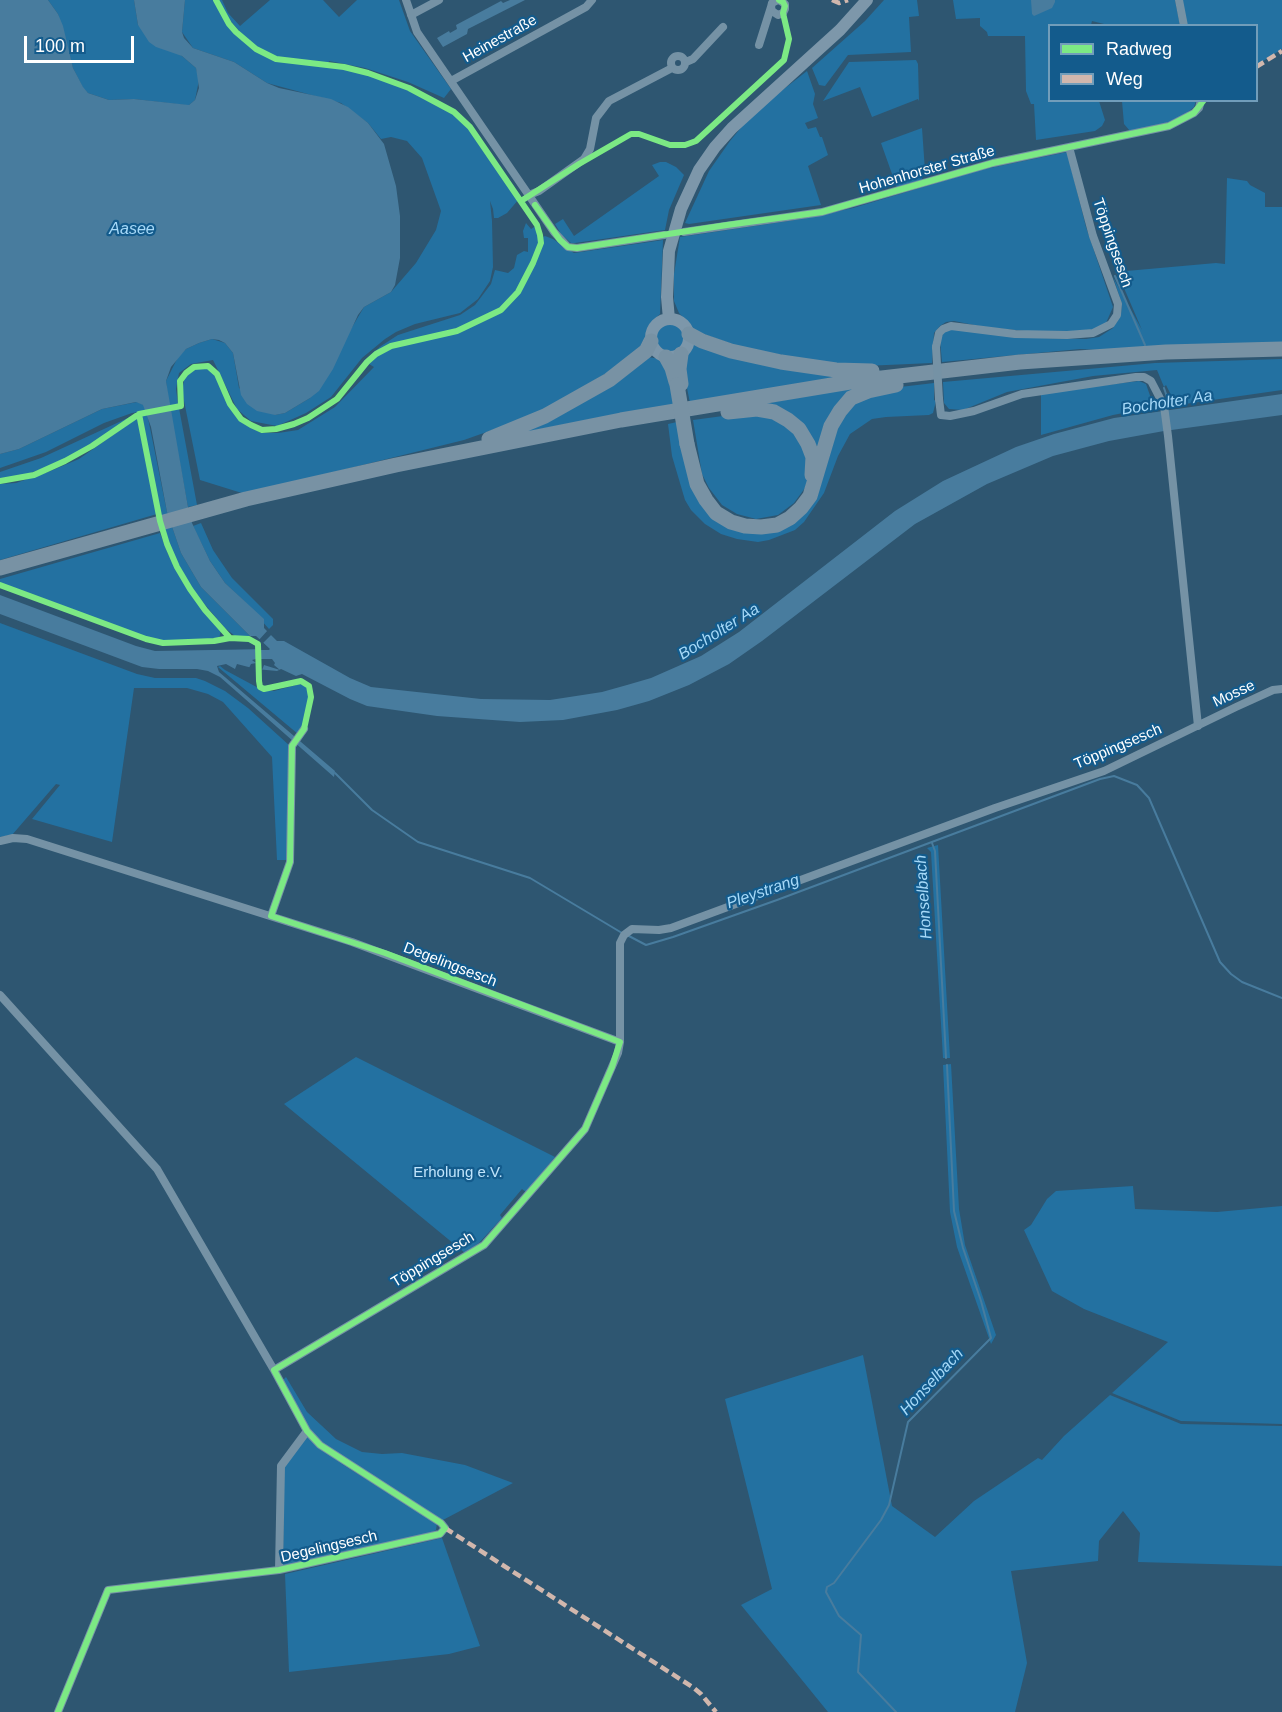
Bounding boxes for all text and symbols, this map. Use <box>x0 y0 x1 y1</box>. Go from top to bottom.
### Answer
street label: Heinestraße <box>460 11 540 67</box>
scale bar <box>27 24 136 62</box>
legend <box>1048 24 1258 102</box>
text: 100 m <box>35 36 85 56</box>
text: Radweg <box>1106 39 1172 59</box>
text: Weg <box>1106 69 1143 89</box>
street label: Hohenhorster Straße <box>857 142 997 198</box>
street label: Töppingsesch <box>1088 196 1136 290</box>
water label: Aasee <box>109 220 155 240</box>
water label: Bocholter Aa <box>1120 386 1214 420</box>
water label: Bocholter Aa <box>675 600 763 664</box>
street label: Mosse <box>1210 677 1258 711</box>
street label: Töppingsesch <box>1071 720 1165 774</box>
water label: Honselbach <box>911 854 937 940</box>
water label: Pleystrang <box>724 871 802 913</box>
street label: Degelingsesch <box>401 939 499 991</box>
park label: Erholung e.V. <box>413 1164 503 1182</box>
street label: Töppingsesch <box>388 1228 478 1292</box>
water label: Honselbach <box>896 1345 968 1419</box>
street label: Degelingsesch <box>279 1527 379 1567</box>

